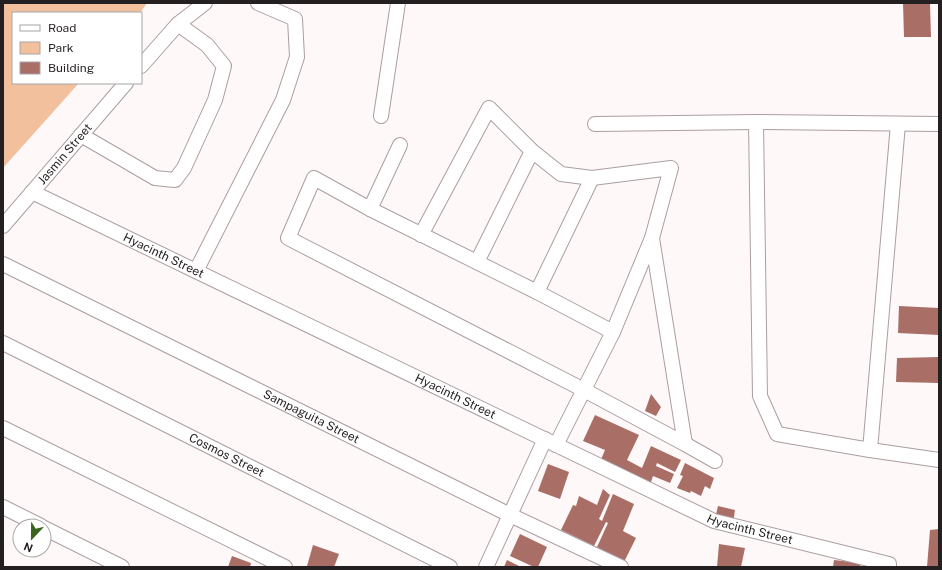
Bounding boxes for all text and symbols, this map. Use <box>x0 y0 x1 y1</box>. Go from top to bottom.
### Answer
legend <box>12 12 142 84</box>
text: Road <box>48 21 76 35</box>
text: Park <box>48 41 74 55</box>
text: Building <box>48 61 94 75</box>
street label: Jasmin Street <box>35 120 95 187</box>
street label: Hyacinth Street <box>121 230 206 281</box>
street label: Hyacinth Street <box>413 371 498 422</box>
street label: Sampaguita Street <box>261 387 362 446</box>
street label: Cosmos Street <box>187 430 267 480</box>
street label: Hyacinth Street <box>704 512 794 547</box>
north arrow <box>12 518 52 558</box>
text: N <box>22 540 34 554</box>

